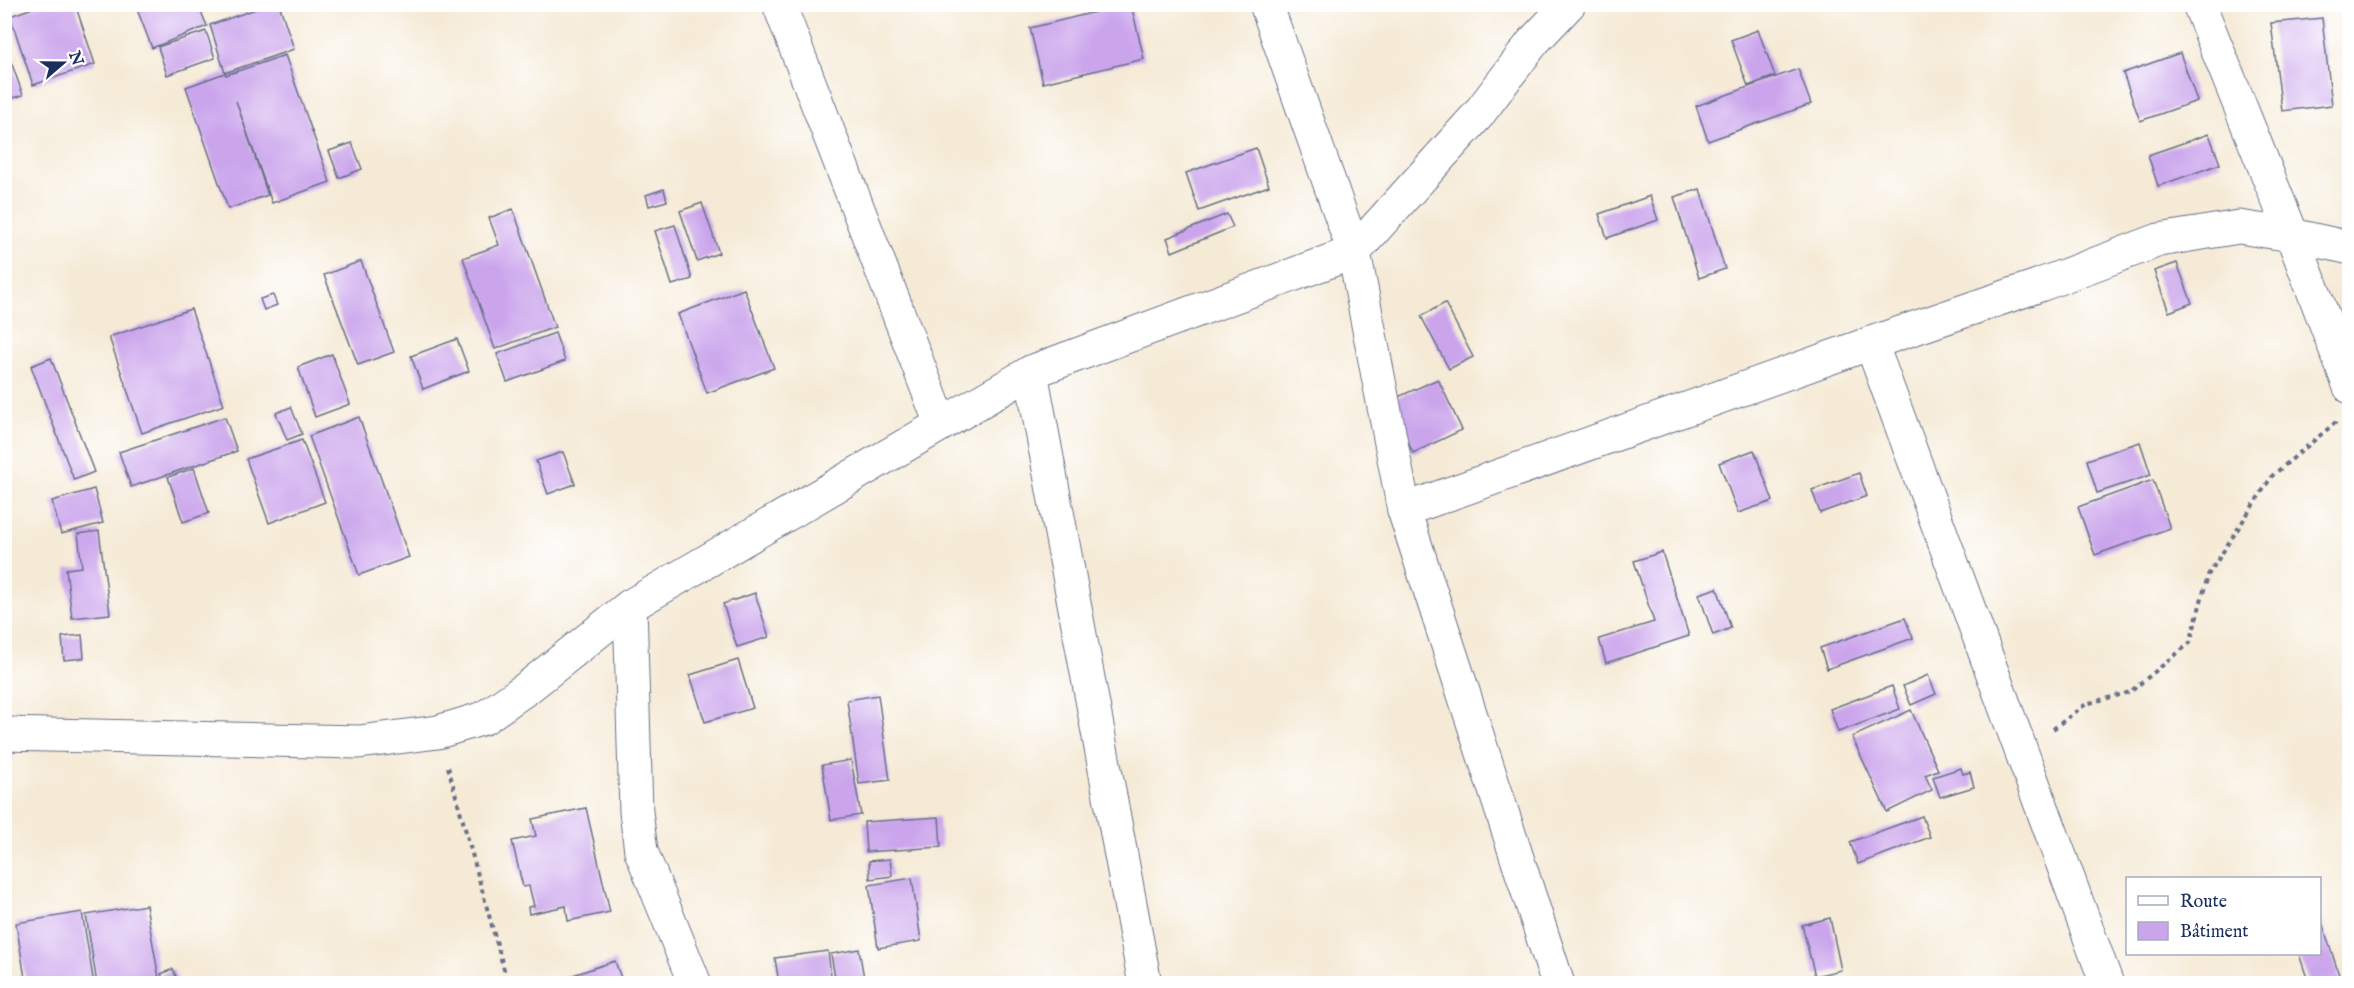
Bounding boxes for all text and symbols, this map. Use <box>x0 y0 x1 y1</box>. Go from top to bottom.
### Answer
north arrow <box>33 33 93 93</box>
text: N <box>63 48 87 69</box>
legend <box>2126 877 2321 955</box>
text: Route <box>2180 891 2227 914</box>
text: Bâtiment <box>2180 921 2249 944</box>

